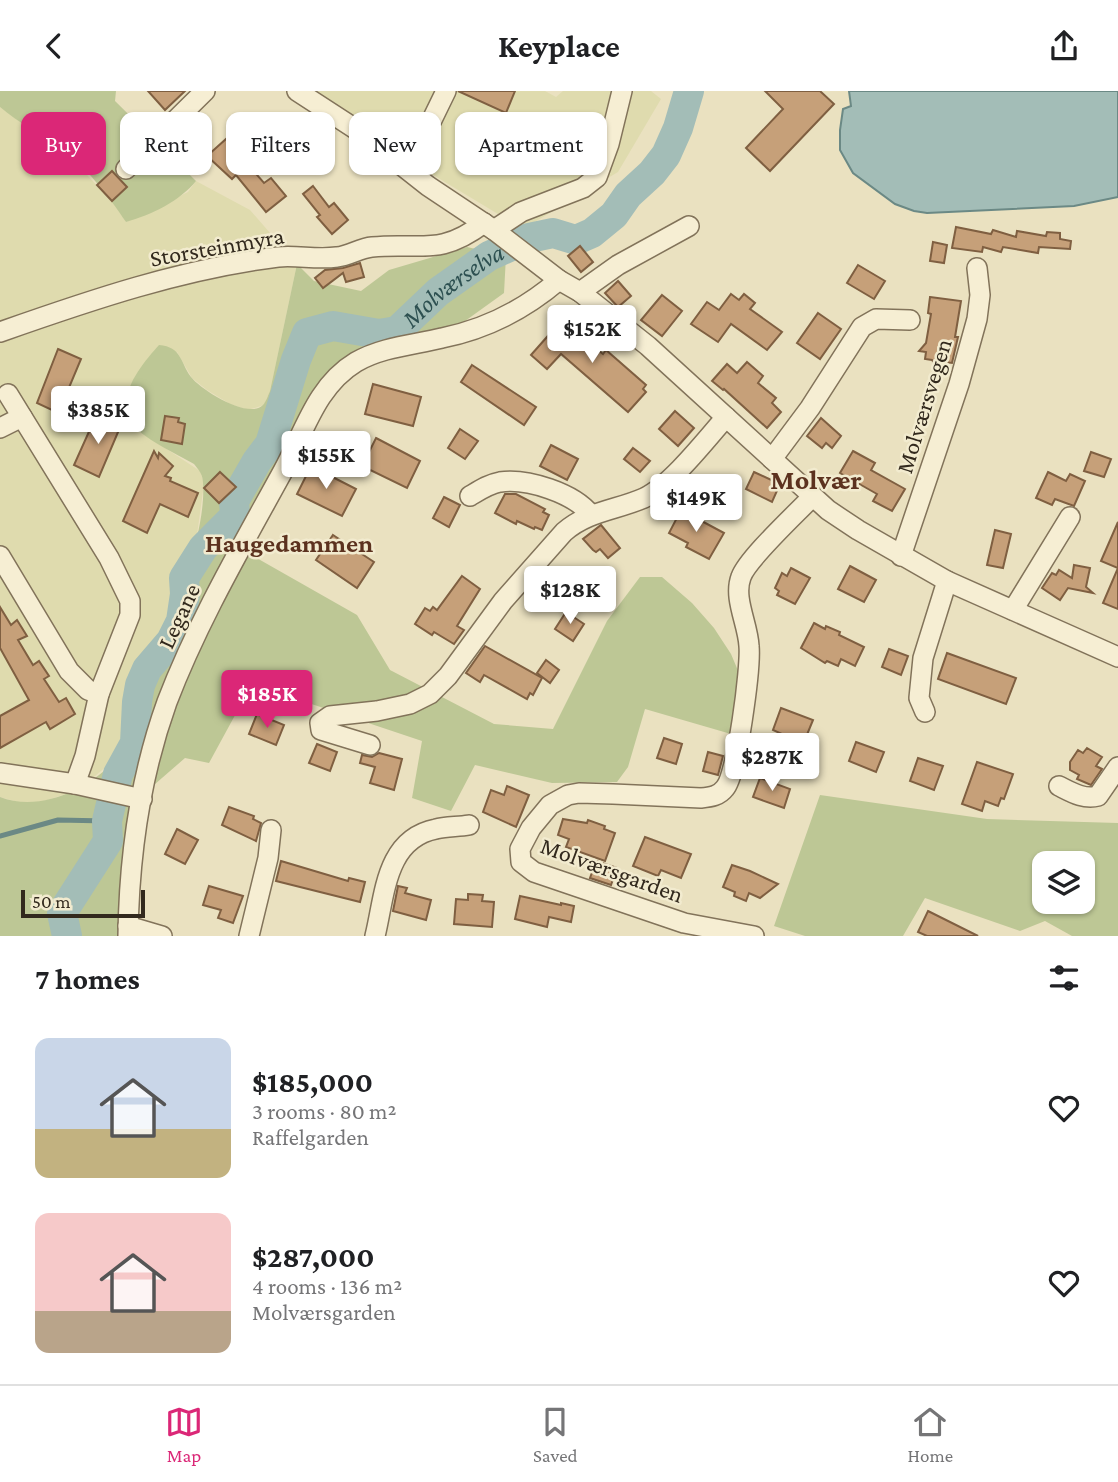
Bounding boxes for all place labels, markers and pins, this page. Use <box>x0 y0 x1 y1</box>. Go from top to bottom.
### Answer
pin: $152K <box>543 306 641 365</box>
pin: $385K <box>49 387 147 446</box>
pin: $155K <box>277 431 375 491</box>
pin: $149K <box>647 475 745 534</box>
pin: $128K <box>521 567 619 626</box>
pin: $185K <box>218 671 316 730</box>
pin: $287K <box>723 733 821 793</box>

